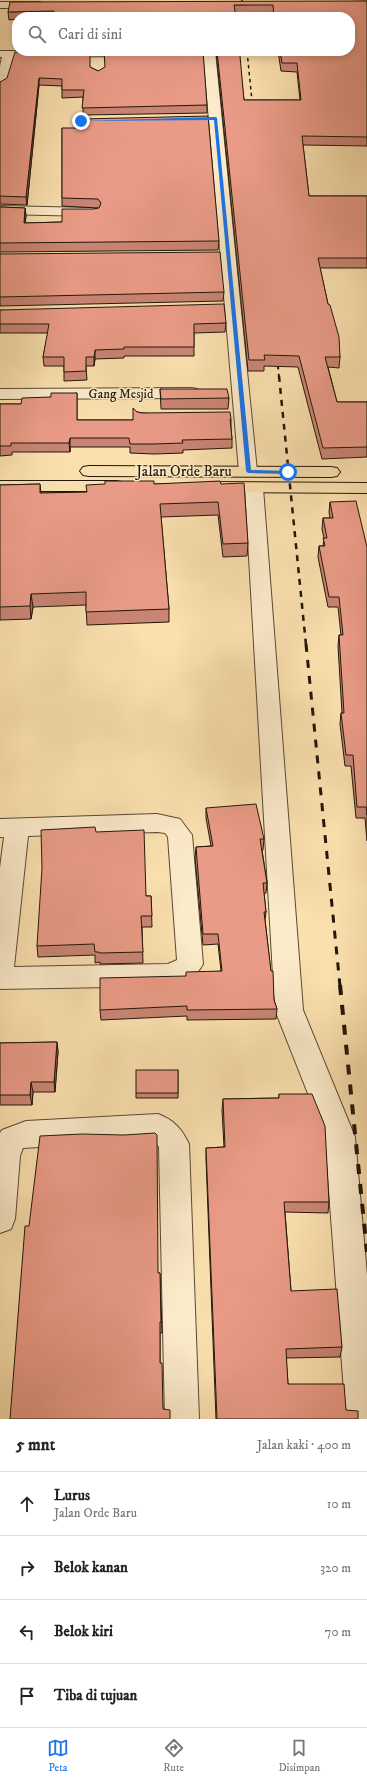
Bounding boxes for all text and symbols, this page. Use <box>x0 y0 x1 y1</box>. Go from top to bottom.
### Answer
search box <box>12 12 355 56</box>
icon: search <box>26 23 48 45</box>
text: Cari di sini <box>58 25 122 44</box>
route end <box>72 112 90 130</box>
street label: Gang Mesjid <box>89 386 154 403</box>
street label: Jalan Orde Baru <box>134 462 232 481</box>
route start <box>279 463 297 481</box>
text: 5 mnt <box>16 1434 55 1456</box>
text: Jalan kaki · 400 m <box>257 1437 351 1453</box>
text: Lurus <box>54 1486 90 1505</box>
icon: ahead <box>16 1493 38 1515</box>
text: 10 m <box>327 1496 351 1512</box>
text: Jalan Orde Baru <box>54 1505 137 1521</box>
icon: right <box>16 1557 38 1579</box>
text: Belok kanan <box>54 1558 128 1577</box>
text: 320 m <box>320 1560 351 1576</box>
icon: left <box>16 1621 38 1643</box>
text: Belok kiri <box>54 1622 113 1641</box>
text: 70 m <box>325 1624 351 1640</box>
icon: arrive <box>16 1685 38 1707</box>
text: Tiba di tujuan <box>54 1686 137 1705</box>
tab: Peta <box>47 1737 69 1775</box>
tab: Rute <box>163 1737 185 1775</box>
tab: Disimpan <box>278 1737 320 1775</box>

